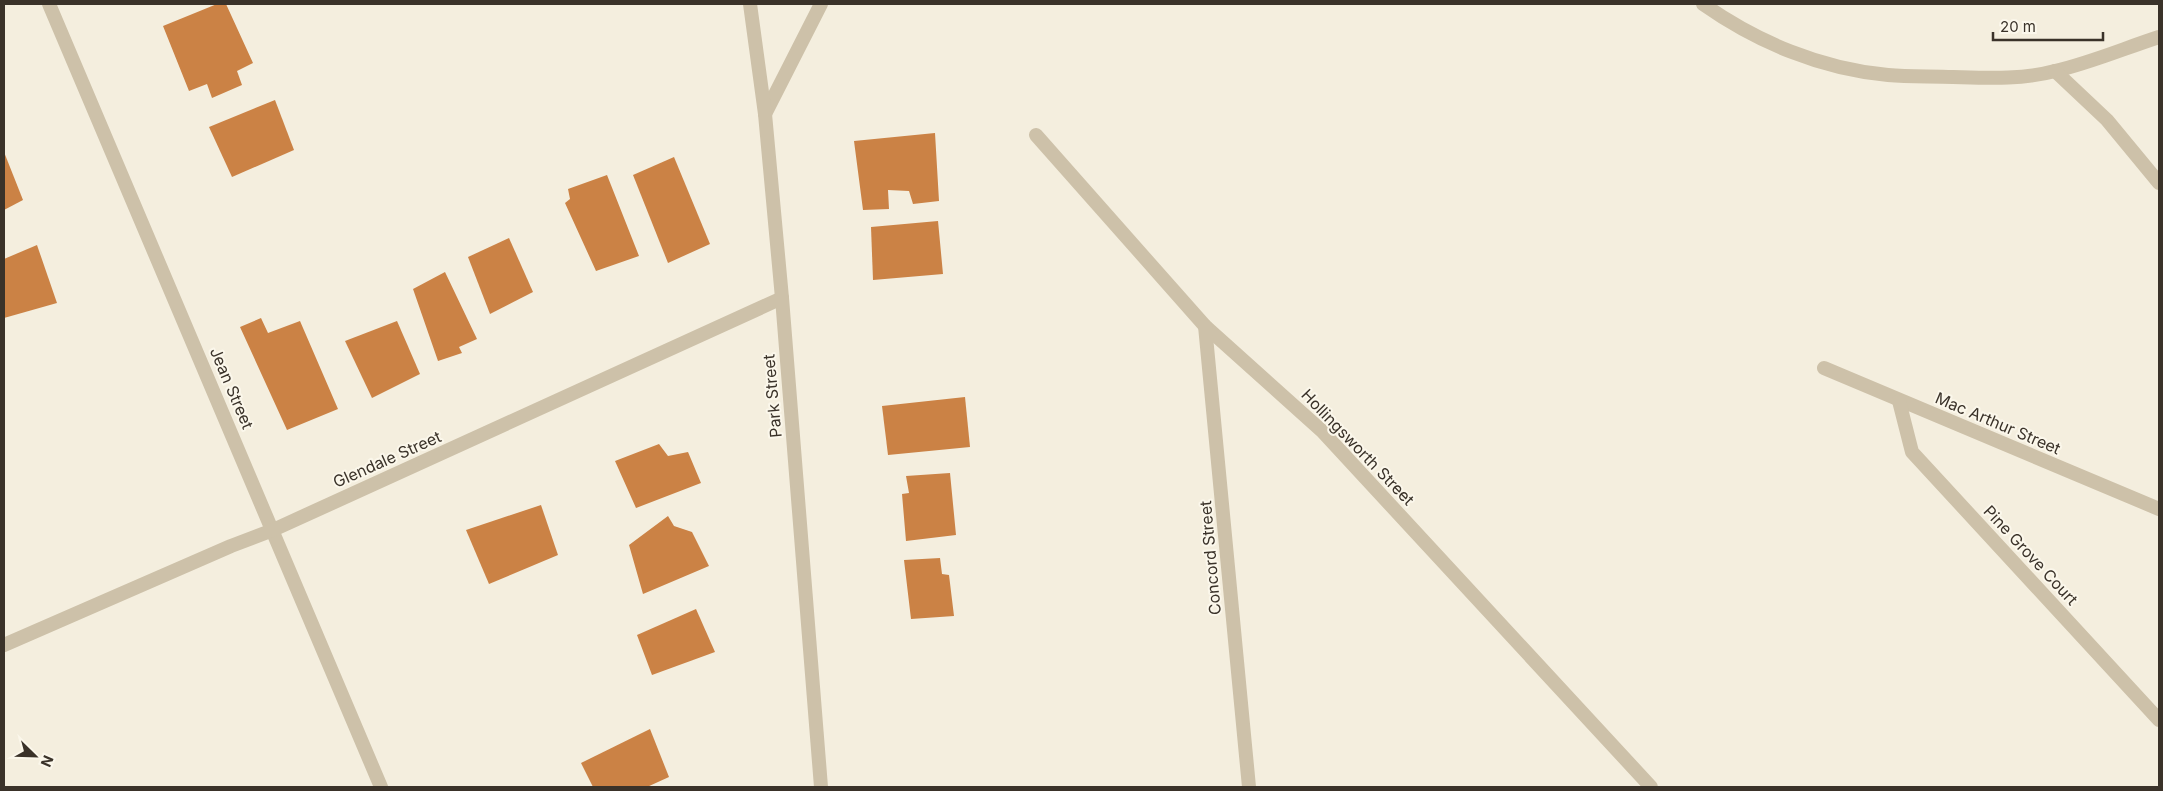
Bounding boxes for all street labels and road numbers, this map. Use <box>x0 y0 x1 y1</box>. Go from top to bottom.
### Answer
street label: Jean Street <box>206 344 258 432</box>
street label: Park Street <box>758 353 786 439</box>
street label: Hollingsworth Street <box>1297 385 1419 509</box>
street label: Mac Arthur Street <box>1932 388 2064 458</box>
street label: Glendale Street <box>330 426 444 492</box>
street label: Concord Street <box>1195 500 1225 616</box>
street label: Pine Grove Court <box>1980 501 2082 609</box>

